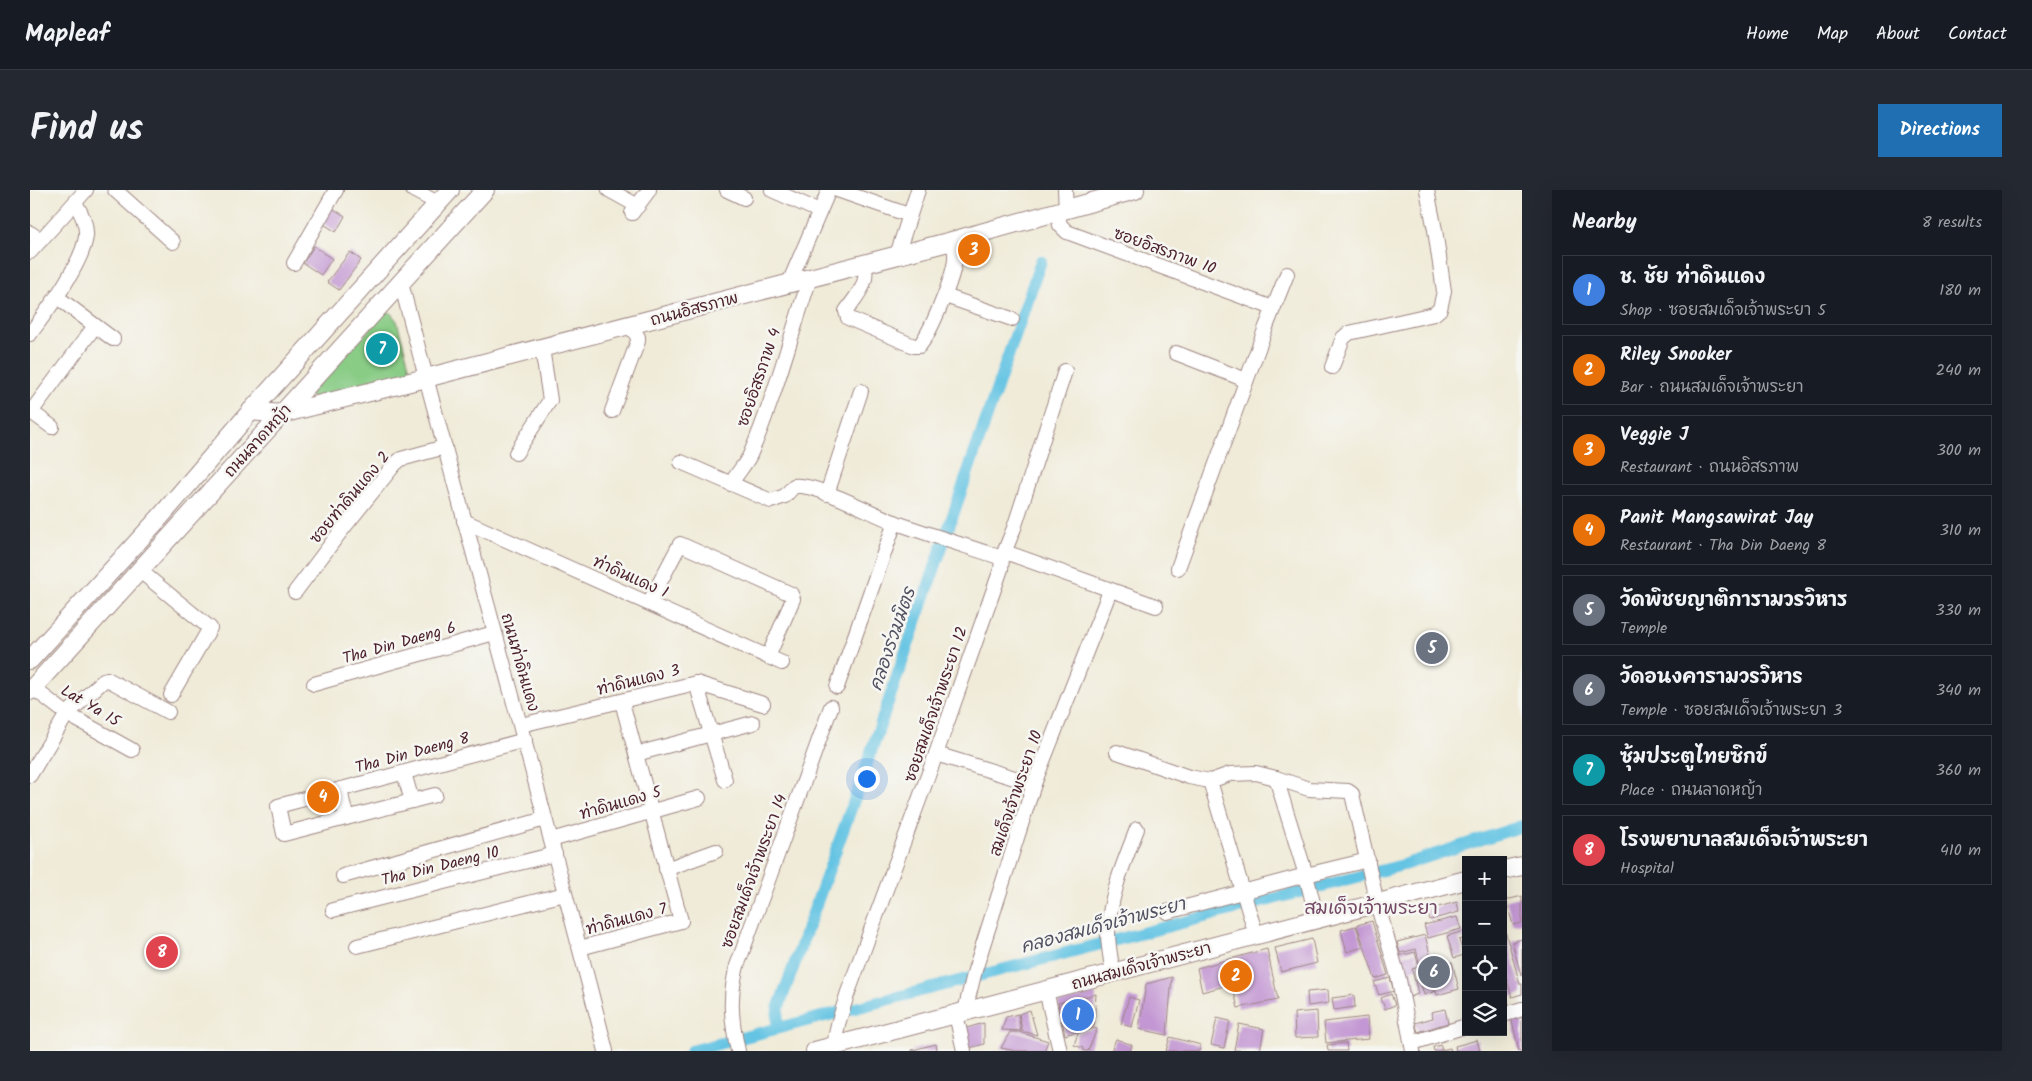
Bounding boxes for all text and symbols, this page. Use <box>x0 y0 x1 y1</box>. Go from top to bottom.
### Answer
text: Mapleaf <box>25 15 109 54</box>
text: Home <box>1746 20 1789 49</box>
text: Map <box>1817 20 1848 49</box>
text: About <box>1876 20 1920 49</box>
text: Contact <box>1948 20 2007 49</box>
text: Find us <box>30 102 143 158</box>
button: Directions <box>1878 104 2002 157</box>
text: Nearby <box>1572 206 1637 239</box>
text: 8 results <box>1922 210 1982 235</box>
street label: ซอยอิสรภาพ 10 <box>1110 221 1219 282</box>
pin: 3 <box>958 231 990 269</box>
text: ช. ชัย ท่าดินแดง <box>1620 263 1765 293</box>
text: 1 <box>1587 278 1591 303</box>
text: 180 m <box>1939 278 1981 303</box>
street label: ถนนอิสรภาพ <box>648 286 741 333</box>
text: Shop · ซอยสมเด็จเจ้าพระยา 5 <box>1620 298 1826 323</box>
street label: ซอยอิสรภาพ 4 <box>731 324 788 430</box>
pin: 7 <box>366 330 398 368</box>
text: Riley Snooker <box>1620 340 1732 370</box>
text: 2 <box>1584 358 1594 383</box>
text: 240 m <box>1936 358 1981 383</box>
text: Bar · ถนนสมเด็จเจ้าพระยา <box>1620 375 1803 400</box>
street label: ถนนลาดหญ้า <box>218 399 298 483</box>
text: Veggie J <box>1620 420 1688 450</box>
text: 3 <box>1585 438 1593 463</box>
text: 300 m <box>1937 438 1981 463</box>
street label: ซอยท่าดินแดง 2 <box>304 446 397 550</box>
text: Restaurant · ถนนอิสรภาพ <box>1620 455 1799 480</box>
text: Panit Mangsawirat Jay <box>1620 503 1813 533</box>
text: 4 <box>1585 518 1593 543</box>
text: 310 m <box>1940 518 1981 543</box>
text: Restaurant · Tha Din Daeng 8 <box>1620 533 1826 558</box>
street label: ท่าดินแดง 1 <box>588 550 672 605</box>
water label: คลองร่วมมิตร <box>862 582 925 695</box>
text: วัดพิชยญาติการามวรวิหาร <box>1620 586 1848 616</box>
text: 5 <box>1585 598 1593 623</box>
text: 330 m <box>1936 598 1981 623</box>
street label: ถนนท่าดินแดง <box>494 610 546 715</box>
street label: Tha Din Daeng 6 <box>340 615 459 672</box>
text: Temple <box>1620 616 1667 641</box>
street label: ซอยสมเด็จเจ้าพระยา 12 <box>898 623 975 786</box>
pin: 5 <box>1416 629 1448 667</box>
street label: ท่าดินแดง 3 <box>594 658 682 703</box>
text: วัดอนงคารามวรวิหาร <box>1620 663 1803 693</box>
text: 6 <box>1585 678 1593 703</box>
text: 340 m <box>1936 678 1981 703</box>
street label: Lat Ya 15 <box>56 679 126 735</box>
text: Temple · ซอยสมเด็จเจ้าพระยา 3 <box>1620 698 1842 723</box>
street label: Tha Din Daeng 8 <box>352 726 473 781</box>
street label: สมเด็จเจ้าพระยา 10 <box>983 727 1050 860</box>
text: ซุ้มประตูไทยซิกข์ <box>1620 743 1767 773</box>
text: 7 <box>1585 758 1593 783</box>
text: 360 m <box>1936 758 1981 783</box>
your location <box>854 766 880 792</box>
pin: 4 <box>307 778 339 816</box>
text: Place · ถนนลาดหญ้า <box>1620 778 1762 803</box>
street label: ท่าดินแดง 5 <box>577 779 666 827</box>
street label: ซอยสมเด็จเจ้าพระยา 14 <box>715 791 794 952</box>
text: โรงพยาบาลสมเด็จเจ้าพระยา <box>1620 826 1868 856</box>
text: 8 <box>1584 838 1594 863</box>
text: 410 m <box>1940 838 1981 863</box>
street label: Tha Din Daeng 10 <box>379 840 502 893</box>
map controls <box>1462 856 1507 1036</box>
button: + <box>1462 856 1507 901</box>
text: Hospital <box>1620 856 1674 881</box>
water label: คลองสมเด็จเจ้าพระยา <box>1018 890 1190 962</box>
district label: สมเด็จเจ้าพระยา <box>1304 894 1438 924</box>
street label: ท่าดินแดง 7 <box>583 896 670 942</box>
button: − <box>1462 901 1507 946</box>
pin: 8 <box>146 933 178 971</box>
street label: ถนนสมเด็จเจ้าพระยา <box>1069 936 1214 997</box>
button: locate <box>1462 946 1507 991</box>
pin: 6 <box>1418 953 1450 991</box>
pin: 2 <box>1220 957 1252 995</box>
button: layers <box>1462 991 1507 1036</box>
pin: 1 <box>1062 996 1094 1034</box>

